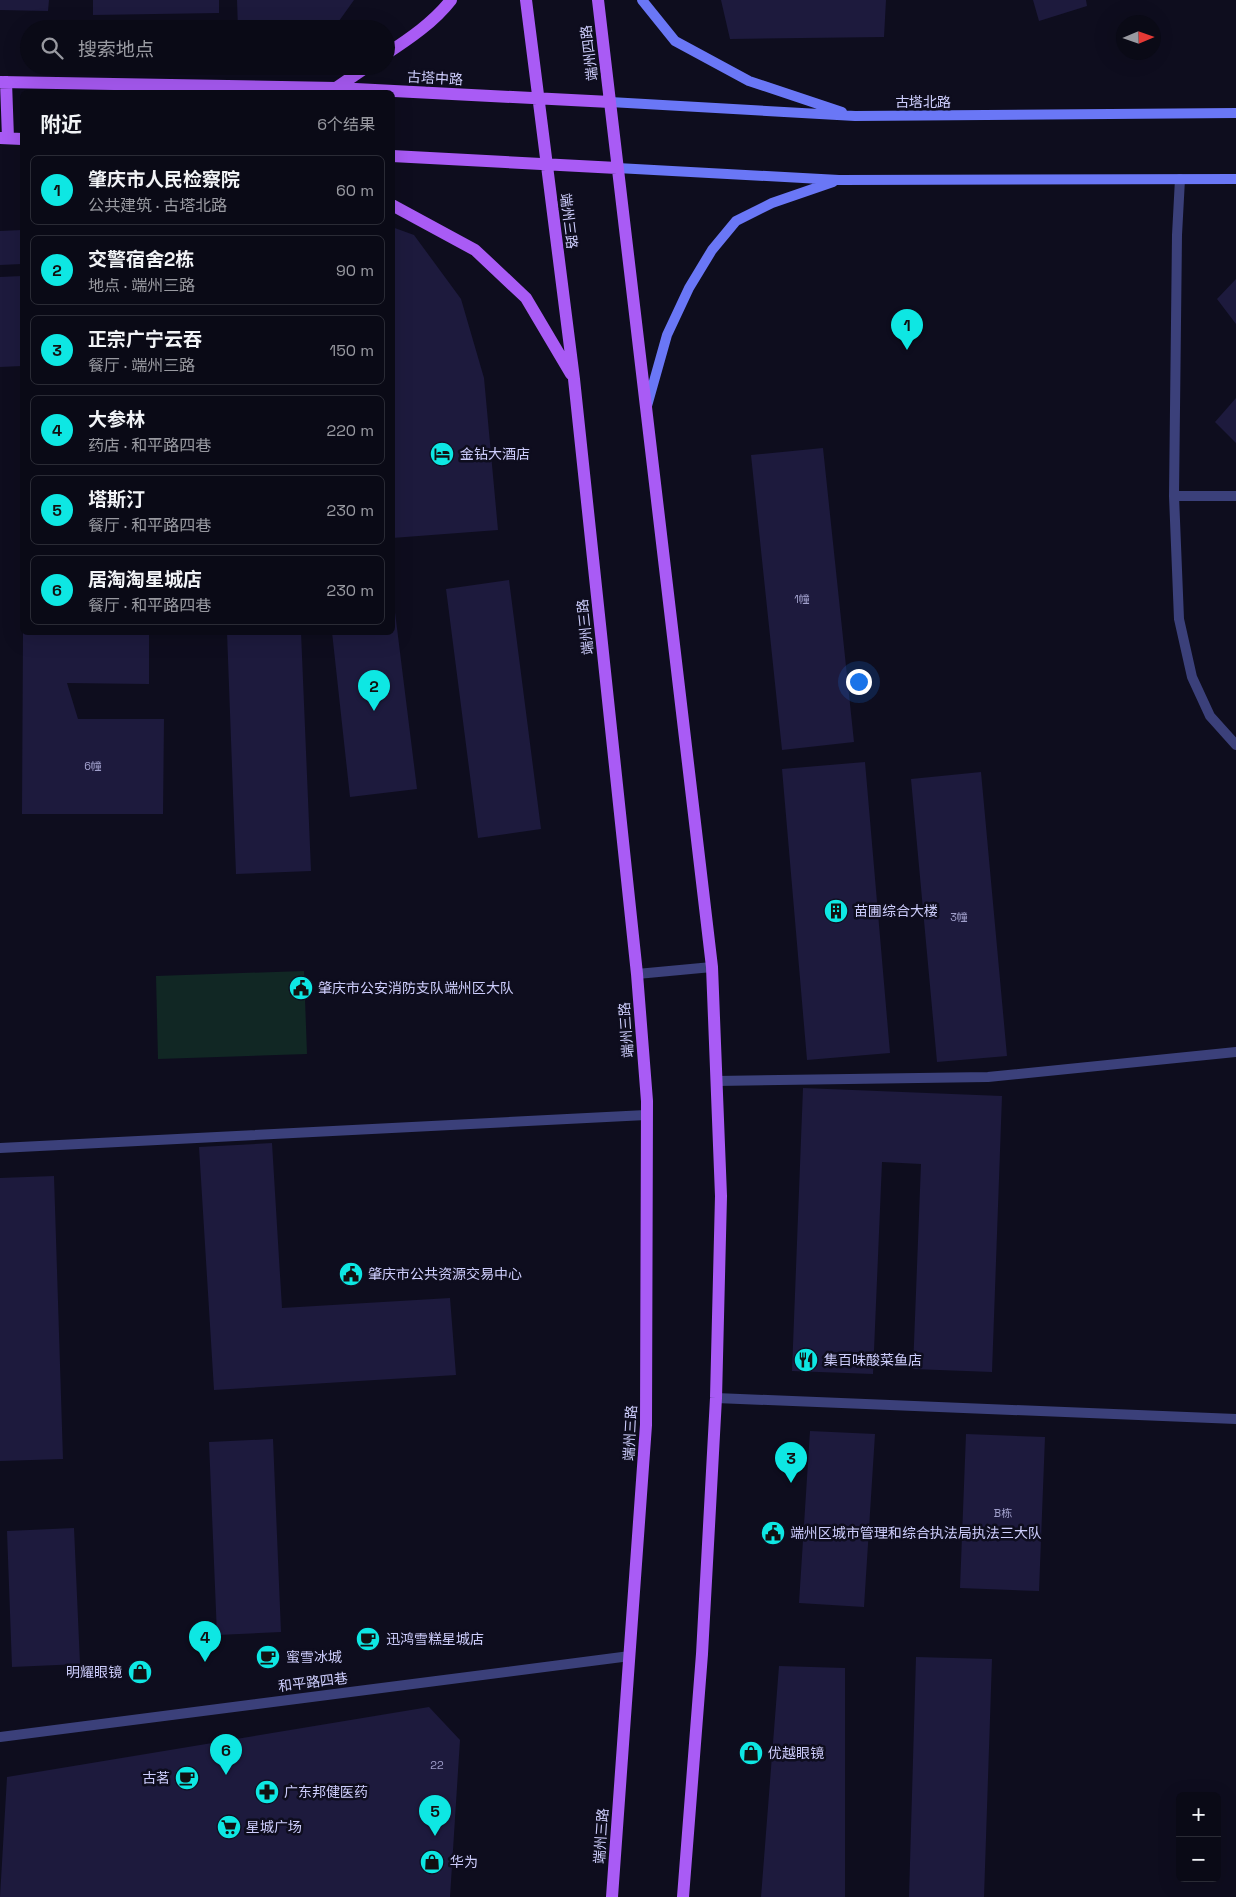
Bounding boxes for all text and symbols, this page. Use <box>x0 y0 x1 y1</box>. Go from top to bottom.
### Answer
north arrow <box>1116 15 1161 60</box>
search box <box>20 20 395 75</box>
street label: 端州四路 <box>577 24 601 82</box>
icon: search <box>38 34 66 62</box>
text: 搜索地点 <box>78 37 154 62</box>
street label: 古塔中路 <box>407 68 463 88</box>
street label: 古塔北路 <box>895 93 951 111</box>
text: 附近 <box>40 111 82 138</box>
text: 6个结果 <box>317 114 375 135</box>
text: 肇庆市人民检察院 <box>88 167 240 192</box>
text: 1 <box>53 180 61 201</box>
text: 60 m <box>336 180 374 201</box>
street label: 端州三路 <box>557 192 581 250</box>
text: 公共建筑 · 古塔北路 <box>88 195 227 216</box>
text: 交警宿舍2栋 <box>88 247 194 272</box>
text: 2 <box>52 260 62 281</box>
text: 90 m <box>336 260 374 281</box>
text: 地点 · 端州三路 <box>88 275 195 296</box>
pin: 1 <box>891 309 923 350</box>
text: 正宗广宁云吞 <box>88 327 202 352</box>
text: 3 <box>52 340 62 361</box>
text: 150 m <box>330 340 374 361</box>
text: 餐厅 · 端州三路 <box>88 355 195 376</box>
text: 大参林 <box>88 407 145 432</box>
text: 4 <box>52 420 62 441</box>
text: 220 m <box>327 420 374 441</box>
text: 药店 · 和平路四巷 <box>88 435 211 456</box>
hotel icon: 金钻大酒店 <box>429 441 455 467</box>
place label: 金钻大酒店 <box>460 445 530 463</box>
text: 塔斯汀 <box>88 487 145 512</box>
text: 5 <box>52 500 62 521</box>
text: 230 m <box>327 500 374 521</box>
text: 餐厅 · 和平路四巷 <box>88 515 211 536</box>
text: 居淘淘星城店 <box>88 567 202 592</box>
text: 6 <box>52 580 62 601</box>
text: 230 m <box>327 580 374 601</box>
house number: 1幢 <box>794 592 810 606</box>
text: 餐厅 · 和平路四巷 <box>88 595 211 616</box>
street label: 端州三路 <box>573 598 597 656</box>
your location <box>846 669 872 695</box>
pin: 2 <box>358 670 390 711</box>
house number: 6幢 <box>84 759 102 773</box>
building icon: 苗圃综合大楼 <box>823 898 849 924</box>
place label: 苗圃综合大楼 <box>854 902 938 920</box>
house number: 3幢 <box>950 910 968 924</box>
public building icon: 肇庆市公安消防支队端州区大队 <box>288 975 314 1001</box>
place label: 肇庆市公安消防支队端州区大队 <box>318 979 514 997</box>
street label: 端州三路 <box>615 1001 637 1059</box>
public building icon: 肇庆市公共资源交易中心 <box>338 1261 364 1287</box>
place label: 肇庆市公共资源交易中心 <box>368 1265 522 1283</box>
restaurant icon: 集百味酸菜鱼店 <box>793 1347 819 1373</box>
place label: 集百味酸菜鱼店 <box>824 1351 922 1369</box>
street label: 端州三路 <box>620 1405 640 1461</box>
pin: 3 <box>775 1442 807 1483</box>
house number: B栋 <box>994 1506 1012 1520</box>
public building icon: 端州区城市管理和综合执法局执法三大队 <box>760 1520 786 1546</box>
place label: 端州区城市管理和综合执法局执法三大队 <box>790 1524 1042 1542</box>
pin: 4 <box>189 1621 221 1662</box>
cafe icon: 迅鸿雪糕星城店 <box>355 1626 381 1652</box>
place label: 迅鸿雪糕星城店 <box>386 1630 484 1648</box>
cafe icon: 蜜雪冰城 <box>255 1644 281 1670</box>
place label: 蜜雪冰城 <box>286 1648 342 1666</box>
shop icon: 明耀眼镜 <box>127 1659 153 1685</box>
place label: 明耀眼镜 <box>66 1663 122 1681</box>
street label: 和平路四巷 <box>277 1669 349 1695</box>
pin: 6 <box>210 1734 242 1775</box>
shop icon: 优越眼镜 <box>738 1740 764 1766</box>
place label: 优越眼镜 <box>768 1744 824 1762</box>
house number: 22 <box>430 1758 444 1772</box>
cafe icon: 古茗 <box>174 1765 200 1791</box>
place label: 古茗 <box>142 1769 170 1787</box>
pharmacy icon: 广东邦健医药 <box>254 1779 280 1805</box>
place label: 广东邦健医药 <box>284 1783 368 1801</box>
map controls <box>1176 1792 1221 1882</box>
button: + <box>1176 1792 1221 1837</box>
pin: 5 <box>419 1795 451 1836</box>
street label: 端州三路 <box>590 1807 612 1865</box>
supermarket icon: 星城广场 <box>216 1814 242 1840</box>
place label: 星城广场 <box>246 1818 302 1836</box>
button: − <box>1176 1837 1221 1882</box>
shop icon: 华为 <box>419 1849 445 1875</box>
place label: 华为 <box>450 1853 478 1871</box>

